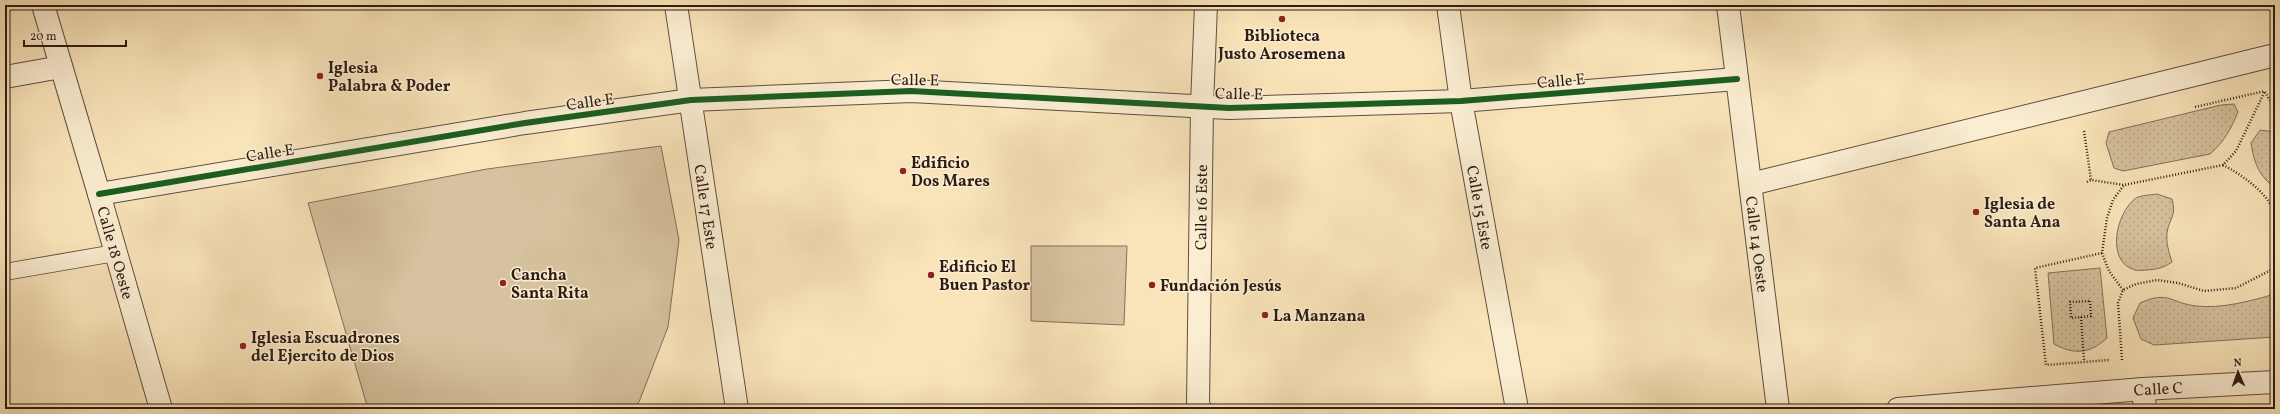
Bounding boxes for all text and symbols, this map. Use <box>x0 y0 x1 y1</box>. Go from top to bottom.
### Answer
marker: Biblioteca Justo Arosemena <box>1277 14 1287 24</box>
scale bar <box>24 22 126 48</box>
place label: Biblioteca Justo Arosemena <box>1217 26 1346 66</box>
text: 20 m <box>30 29 57 45</box>
place label: Iglesia Palabra & Poder <box>328 58 451 98</box>
street label: Calle E <box>1536 69 1586 95</box>
street label: Calle E <box>891 70 939 92</box>
marker: Iglesia Palabra & Poder <box>315 71 325 81</box>
street label: Calle E <box>1215 84 1263 106</box>
street label: Calle E <box>565 89 616 117</box>
street label: Calle E <box>245 139 296 169</box>
place label: Edificio Dos Mares <box>911 153 990 193</box>
street label: Calle 17 Este <box>687 163 722 251</box>
street label: Calle 16 Este <box>1191 164 1214 250</box>
street label: Calle 15 Este <box>1460 164 1497 252</box>
marker: Edificio Dos Mares <box>898 166 908 176</box>
place label: Iglesia de Santa Ana <box>1984 194 2061 234</box>
street label: Calle 14 Oeste <box>1739 195 1772 294</box>
street label: Calle 18 Oeste <box>90 204 138 302</box>
marker: Iglesia de Santa Ana <box>1971 207 1981 217</box>
place label: Edificio El Buen Pastor <box>939 257 1031 297</box>
place label: Cancha Santa Rita <box>511 265 589 305</box>
marker: Edificio El Buen Pastor <box>926 270 936 280</box>
place label: Fundación Jesús <box>1160 276 1282 298</box>
marker: Cancha Santa Rita <box>498 278 508 288</box>
marker: Fundación Jesús <box>1147 280 1157 290</box>
place label: La Manzana <box>1273 306 1366 328</box>
marker: La Manzana <box>1260 310 1270 320</box>
place label: Iglesia Escuadrones del Ejercito de Dios <box>251 328 400 368</box>
marker: Iglesia Escuadrones del Ejercito de Dios <box>238 341 248 351</box>
north arrow <box>2218 352 2258 392</box>
text: N <box>2233 356 2242 371</box>
street label: Calle C <box>2133 378 2183 403</box>

